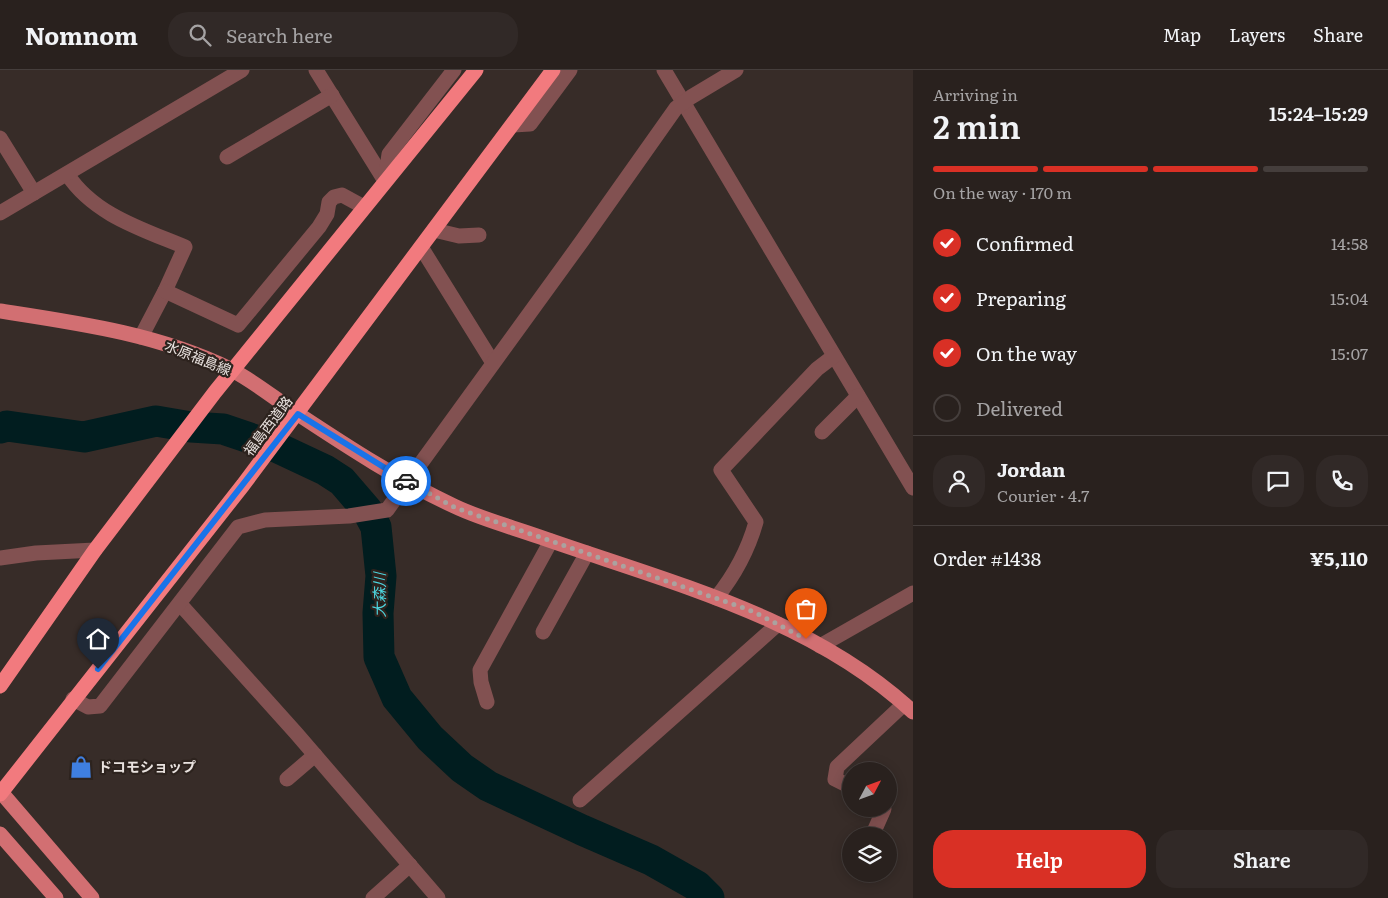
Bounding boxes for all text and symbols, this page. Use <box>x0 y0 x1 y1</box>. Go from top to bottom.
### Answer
search box <box>168 12 518 57</box>
text: Nomnom <box>25 17 138 52</box>
icon: search <box>186 21 214 49</box>
text: Search here <box>226 21 333 49</box>
text: Map <box>1163 21 1201 48</box>
text: Layers <box>1229 21 1285 48</box>
text: Share <box>1313 21 1363 48</box>
text: Arriving in <box>933 82 1018 106</box>
text: 15:24–15:29 <box>1269 99 1368 127</box>
text: 2 min <box>933 101 1021 149</box>
text: On the way · 170 m <box>933 180 1072 204</box>
icon: check <box>933 229 961 257</box>
text: Confirmed <box>976 229 1074 257</box>
text: 14:58 <box>1331 231 1368 255</box>
icon: check <box>933 284 961 312</box>
text: Preparing <box>976 284 1066 312</box>
text: 15:04 <box>1330 286 1368 310</box>
street label: 水原福島線 <box>162 335 235 379</box>
icon: check <box>933 339 961 367</box>
text: On the way <box>976 339 1077 367</box>
text: 15:07 <box>1331 341 1368 365</box>
street label: 福島西道路 <box>238 391 296 459</box>
text: Delivered <box>976 394 1063 422</box>
button: person <box>933 455 985 507</box>
text: Jordan <box>997 455 1066 483</box>
button: chat <box>1252 455 1304 507</box>
button: phone <box>1316 455 1368 507</box>
courier <box>381 456 431 506</box>
icon: car <box>392 467 420 495</box>
text: Courier · 4.7 <box>997 483 1089 507</box>
text: Order #1438 <box>933 544 1041 572</box>
text: ¥5,110 <box>1310 544 1368 572</box>
water label: 大森川 <box>367 571 390 618</box>
pin <box>785 588 827 639</box>
icon: bag <box>792 595 820 623</box>
pin <box>77 618 119 669</box>
icon: home <box>84 625 112 653</box>
shop icon: ドコモショップ <box>68 754 94 780</box>
place label: ドコモショップ <box>98 756 196 776</box>
north arrow <box>842 762 898 818</box>
map controls <box>842 762 897 882</box>
button: layers <box>842 827 897 882</box>
button: Help <box>933 830 1146 888</box>
button: Share <box>1156 830 1368 888</box>

